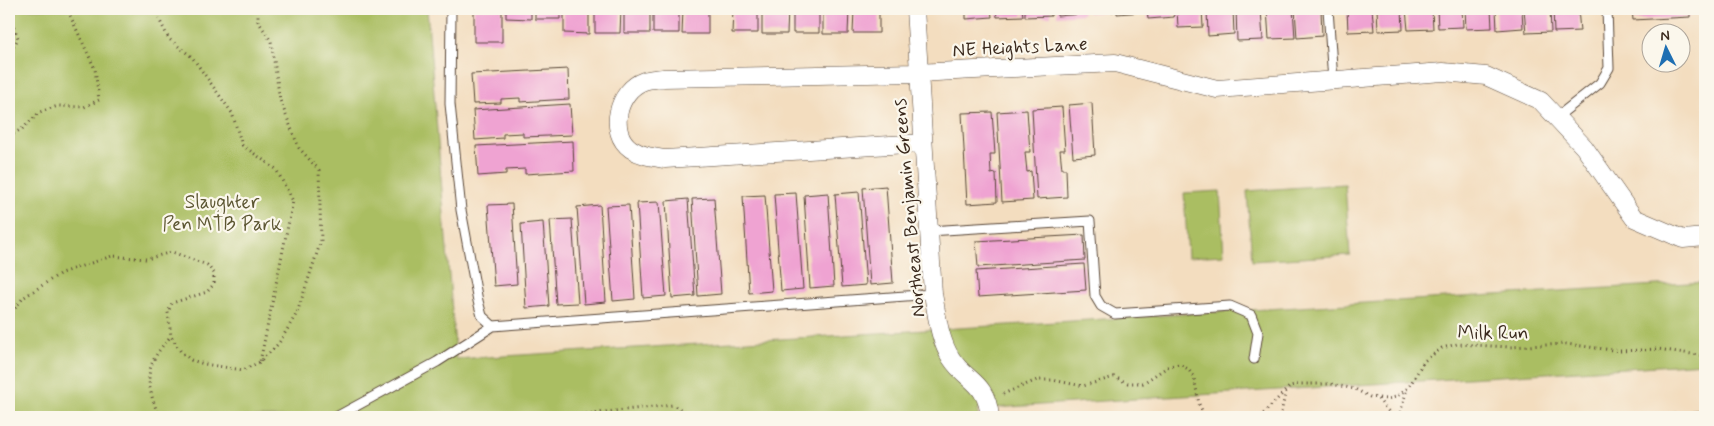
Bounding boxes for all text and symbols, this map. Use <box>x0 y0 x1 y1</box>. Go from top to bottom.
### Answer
north arrow <box>1642 22 1692 72</box>
text: N <box>1660 27 1670 45</box>
street label: NE Heights Lane <box>952 31 1088 65</box>
street label: Northeast Benjamin Greens <box>887 97 933 318</box>
park label: Slaughter Pen MTB Park <box>162 190 282 237</box>
street label: Milk Run <box>1458 321 1528 346</box>

